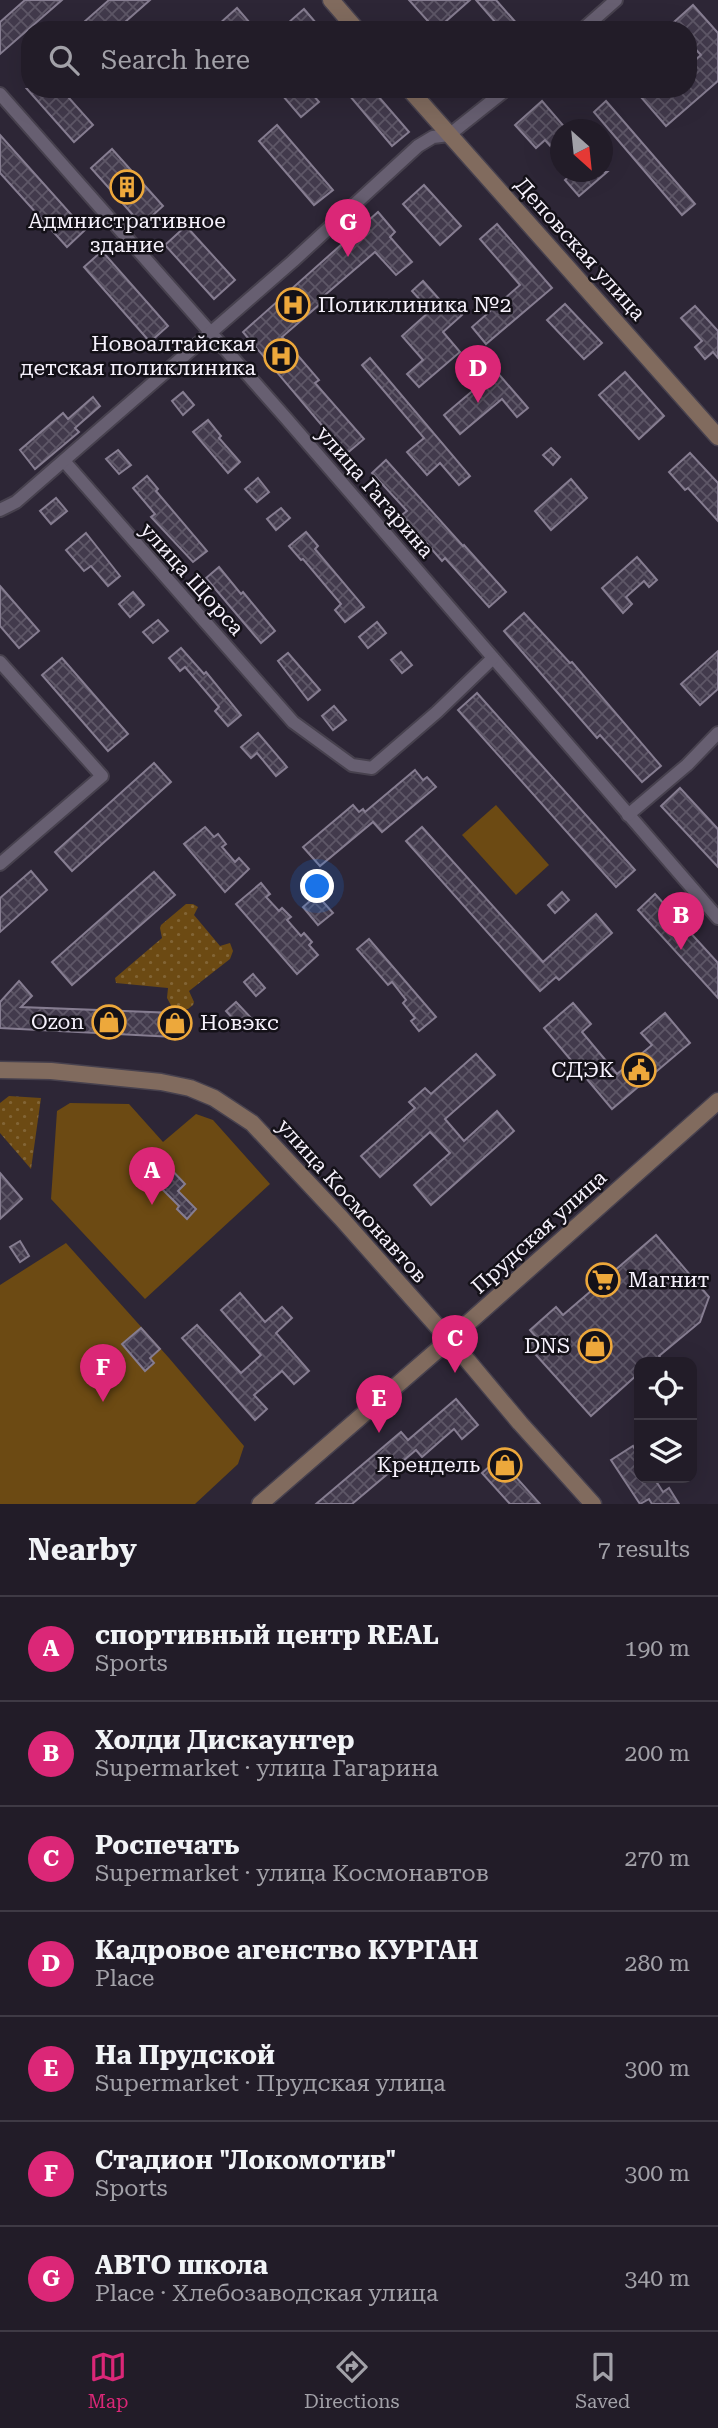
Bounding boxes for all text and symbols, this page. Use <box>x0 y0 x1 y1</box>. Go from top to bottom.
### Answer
search box <box>21 21 697 98</box>
icon: search <box>45 41 83 79</box>
text: Search here <box>101 45 250 75</box>
north arrow <box>550 119 613 182</box>
building icon: Адмнистративное здание <box>108 168 146 206</box>
street label: Деповская улица <box>510 173 651 326</box>
pin: G <box>325 199 371 257</box>
place label: Адмнистративное здание <box>28 209 226 257</box>
hospital icon: Поликлиника №2 <box>274 286 312 324</box>
place label: Поликлиника №2 <box>318 293 511 317</box>
place label: Новоалтайская детская поликлиника <box>20 332 257 380</box>
hospital icon: Новоалтайская детская поликлиника <box>262 337 300 375</box>
pin: D <box>455 345 501 403</box>
street label: улица Гагарина <box>311 421 439 563</box>
street label: улица Щорса <box>135 518 249 641</box>
your location <box>300 869 334 903</box>
pin: B <box>658 892 704 950</box>
shop icon: Ozon <box>90 1003 128 1041</box>
shop icon: Новэкс <box>156 1004 194 1042</box>
place label: Ozon <box>31 1010 84 1034</box>
place label: Новэкс <box>200 1011 279 1035</box>
public building icon: СДЭК <box>620 1051 658 1089</box>
place label: СДЭК <box>551 1058 614 1082</box>
street label: улица Космонавтов <box>272 1114 432 1288</box>
pin: A <box>129 1147 175 1205</box>
street label: Прудская улица <box>467 1165 612 1299</box>
supermarket icon: Магнит <box>584 1261 622 1299</box>
place label: Магнит <box>628 1268 710 1292</box>
pin: C <box>432 1315 478 1373</box>
shop icon: DNS <box>576 1327 614 1365</box>
place label: DNS <box>524 1334 570 1358</box>
pin: F <box>80 1344 126 1402</box>
map controls <box>634 1357 697 1483</box>
button: locate <box>634 1357 697 1420</box>
pin: E <box>356 1375 402 1433</box>
button: layers <box>634 1420 697 1483</box>
shop icon: Крендель <box>486 1446 524 1484</box>
place label: Крендель <box>377 1453 480 1477</box>
text: Nearby <box>28 1532 137 1567</box>
text: 7 results <box>598 1536 690 1563</box>
text: спортивный центр REAL <box>95 1620 439 1650</box>
text: A <box>43 1635 59 1662</box>
text: 190 m <box>625 1635 690 1662</box>
text: Sports <box>95 1650 168 1677</box>
text: Холди Дискаунтер <box>95 1725 355 1755</box>
text: B <box>43 1740 59 1767</box>
text: 200 m <box>625 1740 690 1767</box>
text: Supermarket · улица Гагарина <box>95 1755 438 1782</box>
text: Роспечать <box>95 1830 239 1860</box>
text: C <box>43 1845 59 1872</box>
text: 270 m <box>625 1845 690 1872</box>
text: Supermarket · улица Космонавтов <box>95 1860 489 1887</box>
text: Кадровое агенство КУРГАН <box>95 1935 478 1965</box>
text: D <box>42 1950 60 1977</box>
text: 280 m <box>625 1950 690 1977</box>
text: Place <box>95 1965 154 1992</box>
text: На Прудской <box>95 2040 275 2070</box>
text: E <box>44 2055 58 2082</box>
text: 300 m <box>625 2055 690 2082</box>
text: Supermarket · Прудская улица <box>95 2070 446 2097</box>
text: Стадион "Локомотив" <box>95 2145 396 2175</box>
text: F <box>44 2160 58 2187</box>
text: 300 m <box>625 2160 690 2187</box>
text: Sports <box>95 2175 168 2202</box>
text: АВТО школа <box>95 2250 268 2280</box>
text: G <box>42 2265 60 2292</box>
text: 340 m <box>625 2265 690 2292</box>
text: Place · Хлебозаводская улица <box>95 2280 438 2307</box>
tab: Map <box>88 2348 128 2413</box>
tab: Directions <box>304 2348 400 2413</box>
tab: Saved <box>575 2348 630 2413</box>

